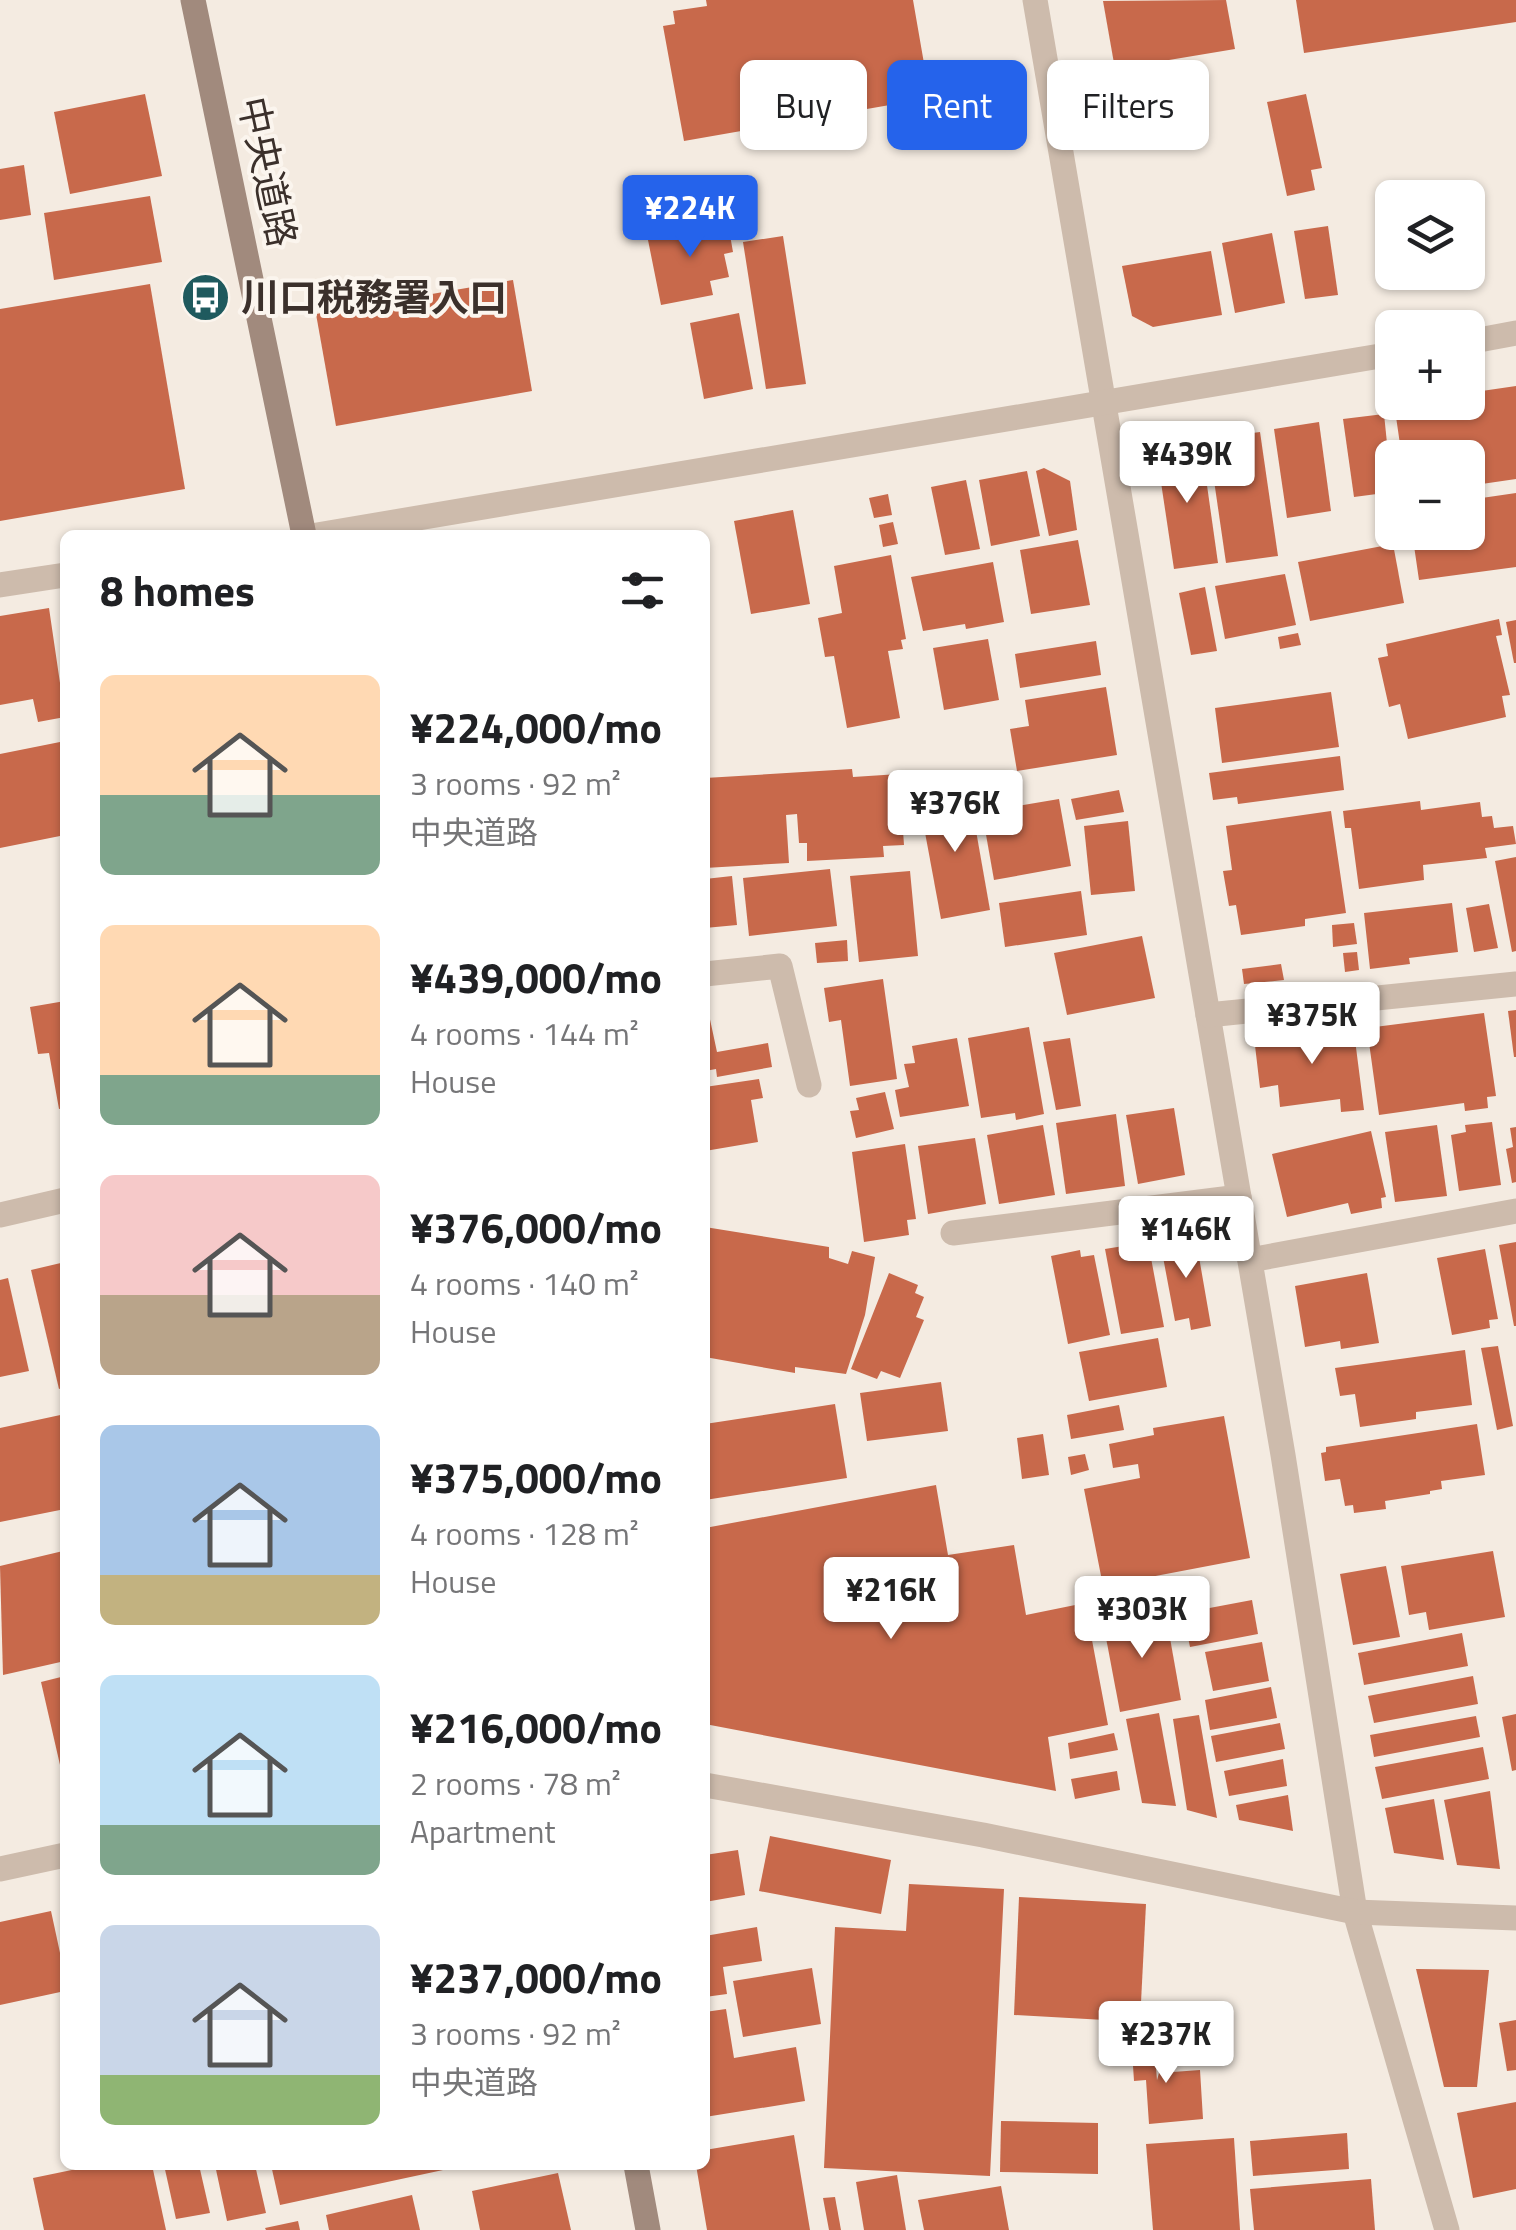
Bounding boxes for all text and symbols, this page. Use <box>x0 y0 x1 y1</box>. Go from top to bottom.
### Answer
chip: Buy <box>740 60 867 150</box>
chip: Rent <box>887 60 1027 150</box>
chip: Filters <box>1047 60 1209 150</box>
street label: 中央道路 <box>224 91 312 252</box>
pin: ¥224K <box>620 175 760 260</box>
map controls <box>1375 180 1485 550</box>
button: layers <box>1375 180 1485 290</box>
text: ¥224K <box>645 183 735 231</box>
place label: 川口税務署入口 <box>241 268 507 326</box>
bus stop icon: 川口税務署入口 <box>180 272 232 324</box>
button: + <box>1375 310 1485 420</box>
pin: ¥439K <box>1117 421 1257 506</box>
text: ¥439K <box>1142 429 1232 477</box>
button: − <box>1375 440 1485 550</box>
text: 8 homes <box>100 558 255 622</box>
icon: filters <box>615 563 670 618</box>
text: ¥224,000/mo <box>410 695 662 759</box>
icon: home <box>180 715 300 835</box>
text: 3 rooms · 92 m² <box>410 759 621 807</box>
pin: ¥376K <box>885 770 1025 855</box>
text: ¥376K <box>910 778 1000 826</box>
text: 中央道路 <box>410 808 538 856</box>
text: ¥439,000/mo <box>410 945 662 1009</box>
icon: home <box>180 965 300 1085</box>
pin: ¥375K <box>1242 982 1382 1067</box>
text: ¥375K <box>1267 990 1357 1038</box>
text: 4 rooms · 144 m² <box>410 1009 639 1057</box>
text: House <box>410 1057 496 1105</box>
text: ¥376,000/mo <box>410 1195 662 1259</box>
pin: ¥146K <box>1116 1196 1256 1281</box>
text: ¥146K <box>1141 1204 1231 1252</box>
icon: home <box>180 1215 300 1335</box>
text: 4 rooms · 140 m² <box>410 1259 639 1307</box>
text: House <box>410 1307 496 1355</box>
text: ¥375,000/mo <box>410 1445 662 1509</box>
icon: home <box>180 1465 300 1585</box>
text: 4 rooms · 128 m² <box>410 1509 639 1557</box>
text: House <box>410 1557 496 1605</box>
pin: ¥216K <box>821 1557 961 1642</box>
text: ¥216K <box>846 1565 936 1613</box>
pin: ¥303K <box>1072 1576 1212 1661</box>
text: ¥303K <box>1097 1584 1187 1632</box>
text: ¥216,000/mo <box>410 1695 662 1759</box>
icon: home <box>180 1715 300 1835</box>
text: 2 rooms · 78 m² <box>410 1759 621 1807</box>
text: Apartment <box>410 1807 556 1855</box>
text: ¥237,000/mo <box>410 1945 662 2009</box>
icon: home <box>180 1965 300 2085</box>
pin: ¥237K <box>1096 2001 1236 2086</box>
text: 3 rooms · 92 m² <box>410 2009 621 2057</box>
text: ¥237K <box>1121 2009 1211 2057</box>
text: 中央道路 <box>410 2058 538 2106</box>

